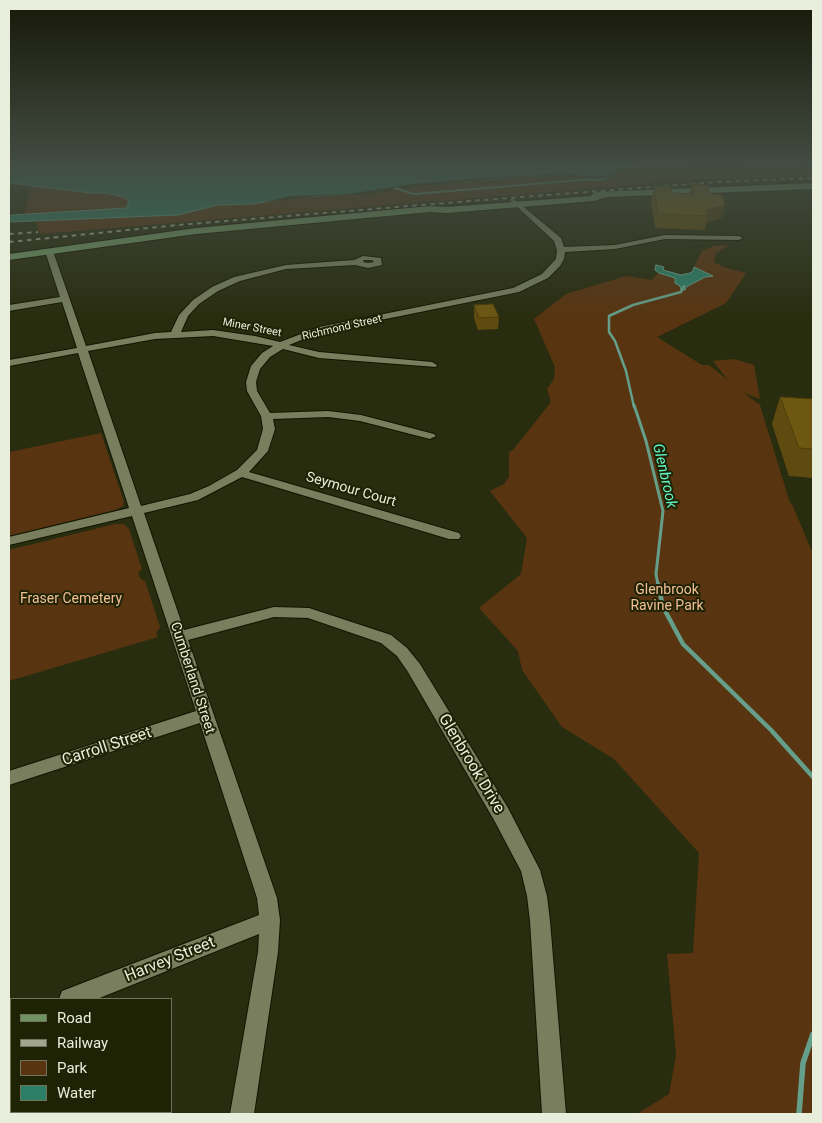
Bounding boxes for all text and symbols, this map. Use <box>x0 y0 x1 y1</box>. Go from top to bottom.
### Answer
street label: Richmond Street <box>301 312 383 344</box>
street label: Miner Street <box>221 316 283 340</box>
water label: Glenbrook <box>648 442 680 510</box>
street label: Seymour Court <box>304 469 398 511</box>
park label: Glenbrook Ravine Park <box>630 582 704 614</box>
park label: Fraser Cemetery <box>20 591 122 607</box>
street label: Cumberland Street <box>166 620 218 736</box>
street label: Glenbrook Drive <box>434 711 508 817</box>
street label: Carroll Street <box>60 724 154 770</box>
street label: Harvey Street <box>122 933 218 987</box>
legend <box>10 998 172 1113</box>
text: Road <box>57 1009 91 1027</box>
text: Railway <box>57 1034 108 1052</box>
text: Park <box>57 1059 87 1077</box>
text: Water <box>57 1084 96 1102</box>

